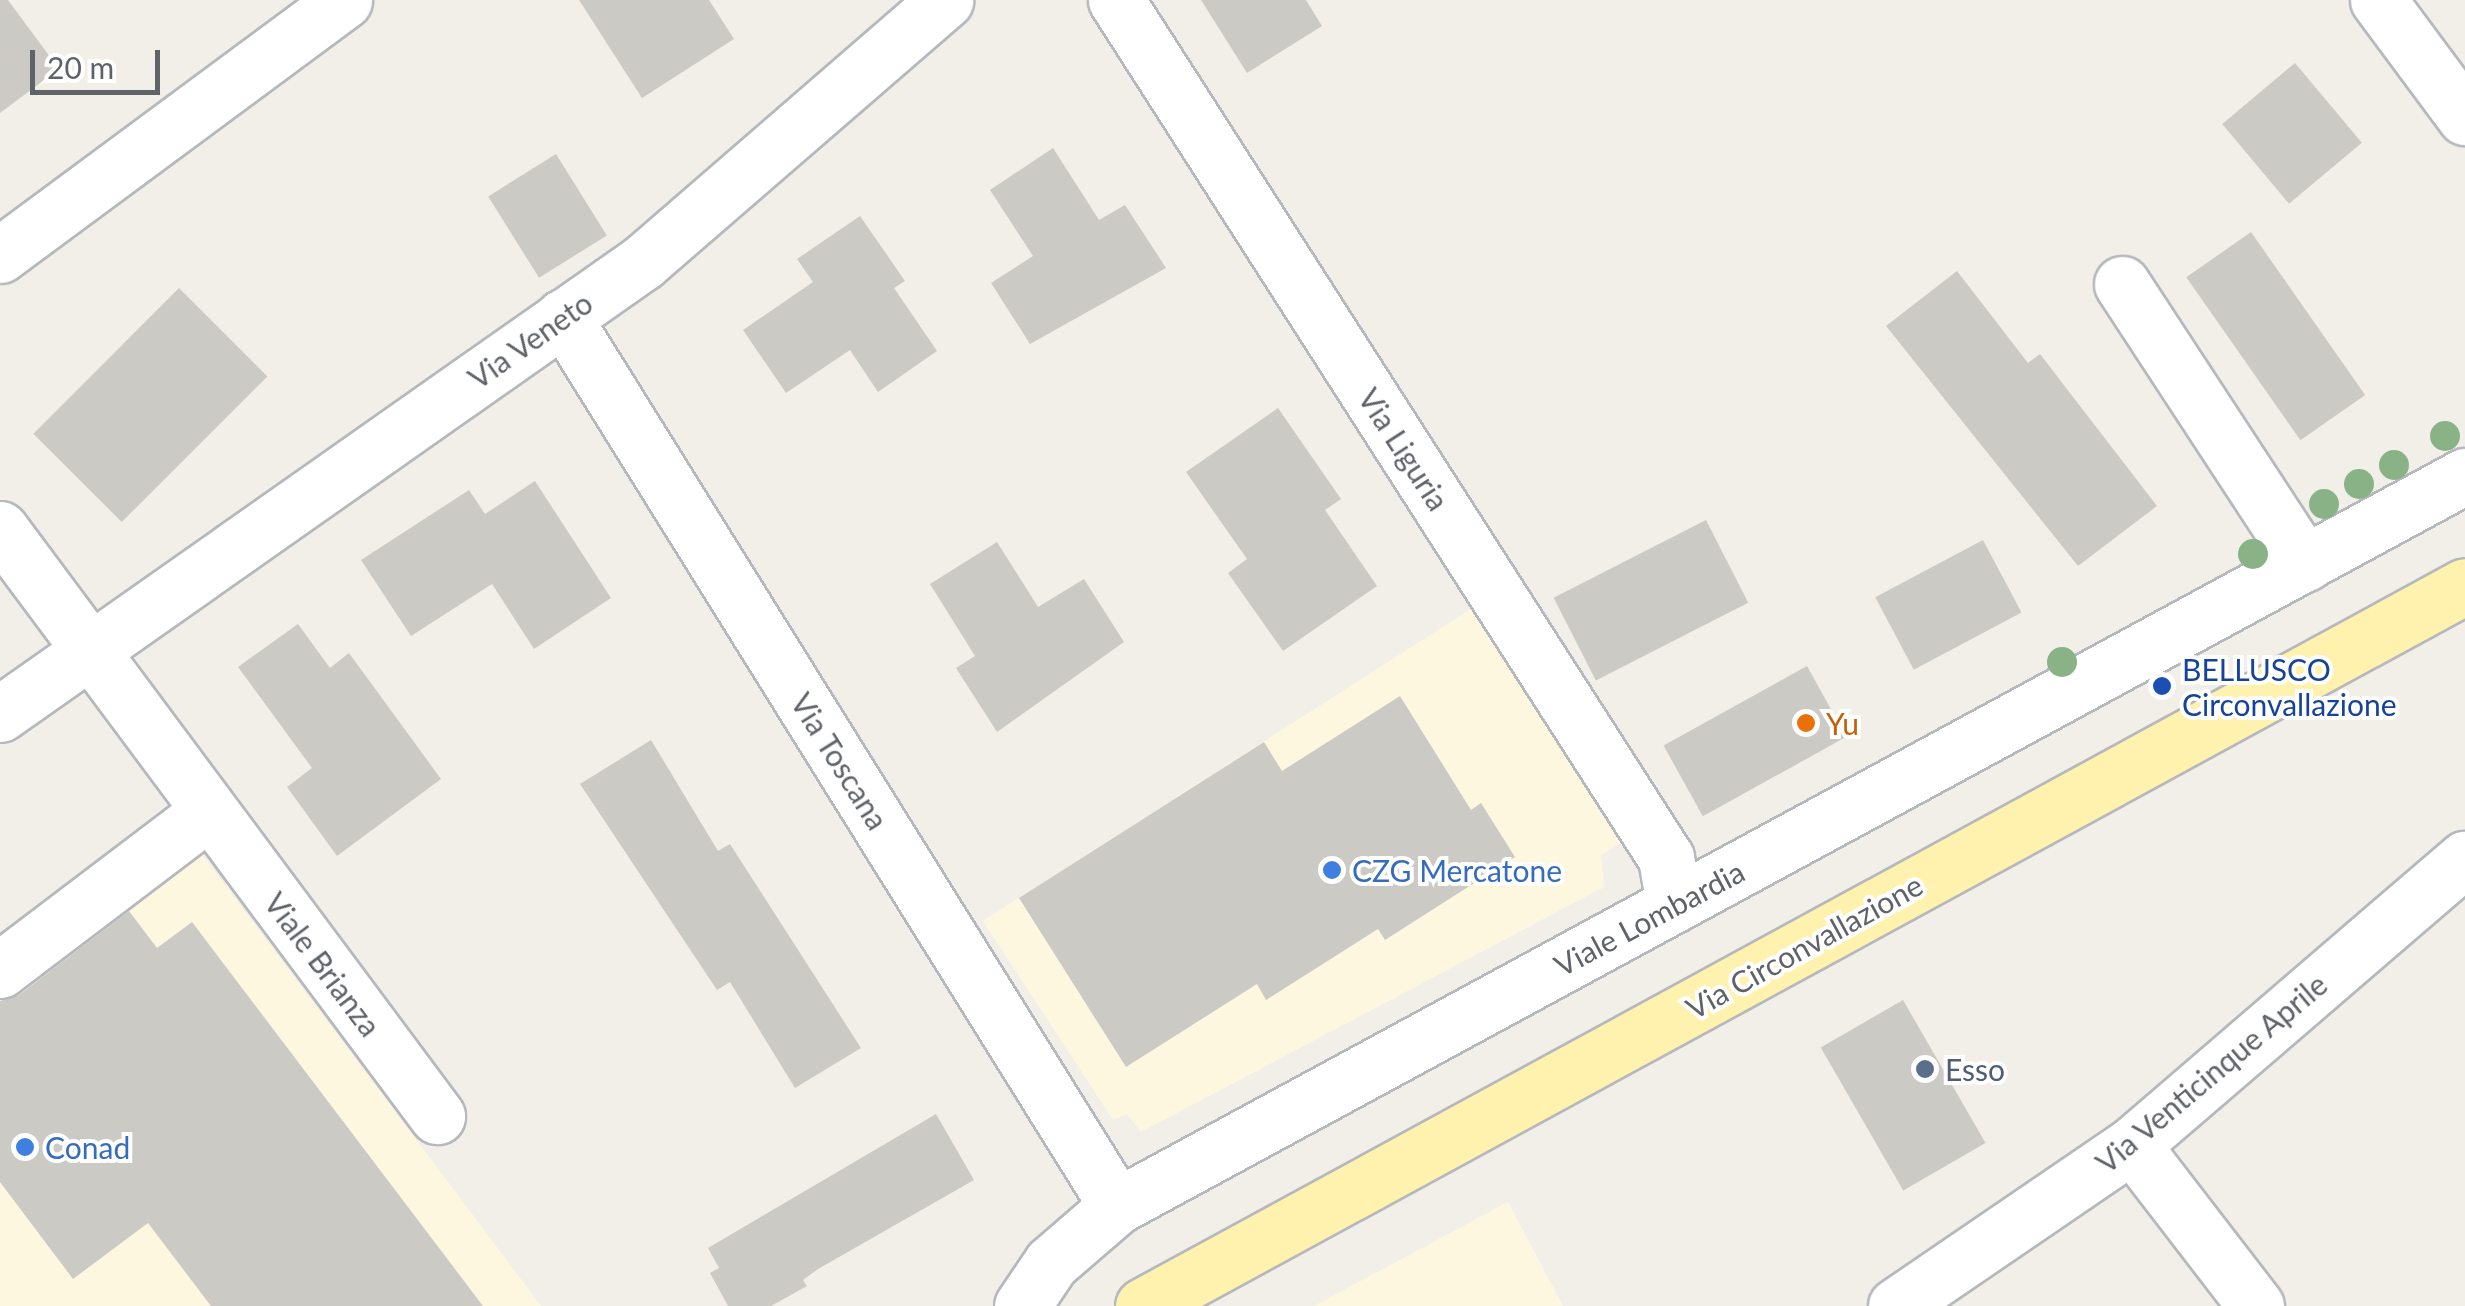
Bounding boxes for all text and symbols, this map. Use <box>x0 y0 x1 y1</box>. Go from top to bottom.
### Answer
scale bar <box>35 30 165 92</box>
text: 20 m <box>47 49 114 85</box>
street label: Via Veneto <box>461 284 599 396</box>
street label: Via Liguria <box>1351 381 1457 517</box>
place label: BELLUSCO Circonvallazione <box>2182 651 2397 722</box>
marker: BELLUSCO Circonvallazione <box>2151 675 2173 697</box>
street label: Via Toscana <box>784 686 896 836</box>
place label: Yu <box>1826 705 1859 741</box>
marker: Yu <box>1795 712 1817 734</box>
place label: CZG Mercatone <box>1352 852 1562 888</box>
street label: Viale Lombardia <box>1548 853 1750 983</box>
marker: CZG Mercatone <box>1321 859 1343 881</box>
street label: Via Circonvallazione <box>1680 866 1928 1026</box>
street label: Viale Brianza <box>257 885 389 1043</box>
street label: Via Venticinque Aprile <box>2087 965 2335 1181</box>
place label: Esso <box>1945 1051 2005 1087</box>
marker: Esso <box>1914 1058 1936 1080</box>
place label: Conad <box>45 1129 130 1165</box>
marker: Conad <box>14 1136 36 1158</box>

